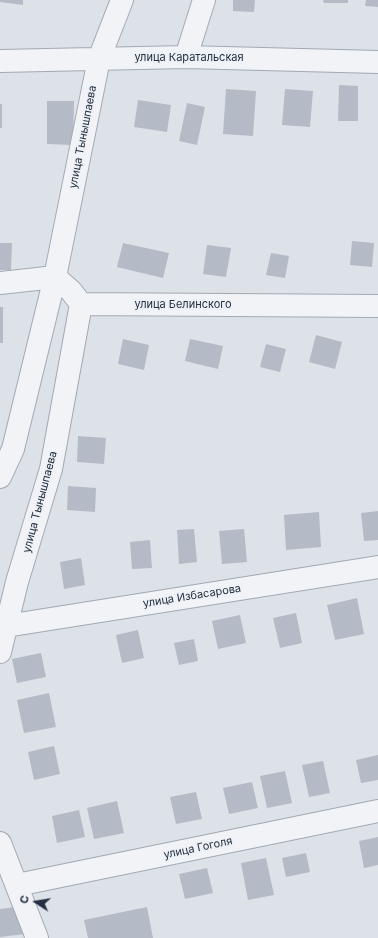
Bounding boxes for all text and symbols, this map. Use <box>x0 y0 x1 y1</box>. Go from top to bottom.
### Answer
street label: улица Каратальская <box>134 51 244 65</box>
street label: улица Тынышпаева <box>67 84 99 190</box>
street label: улица Белинского <box>134 298 232 312</box>
street label: улица Тынышпаева <box>20 450 60 554</box>
street label: улица Избасарова <box>142 582 242 610</box>
street label: улица Гоголя <box>162 834 234 862</box>
north arrow <box>16 882 56 922</box>
text: С <box>17 894 32 905</box>

